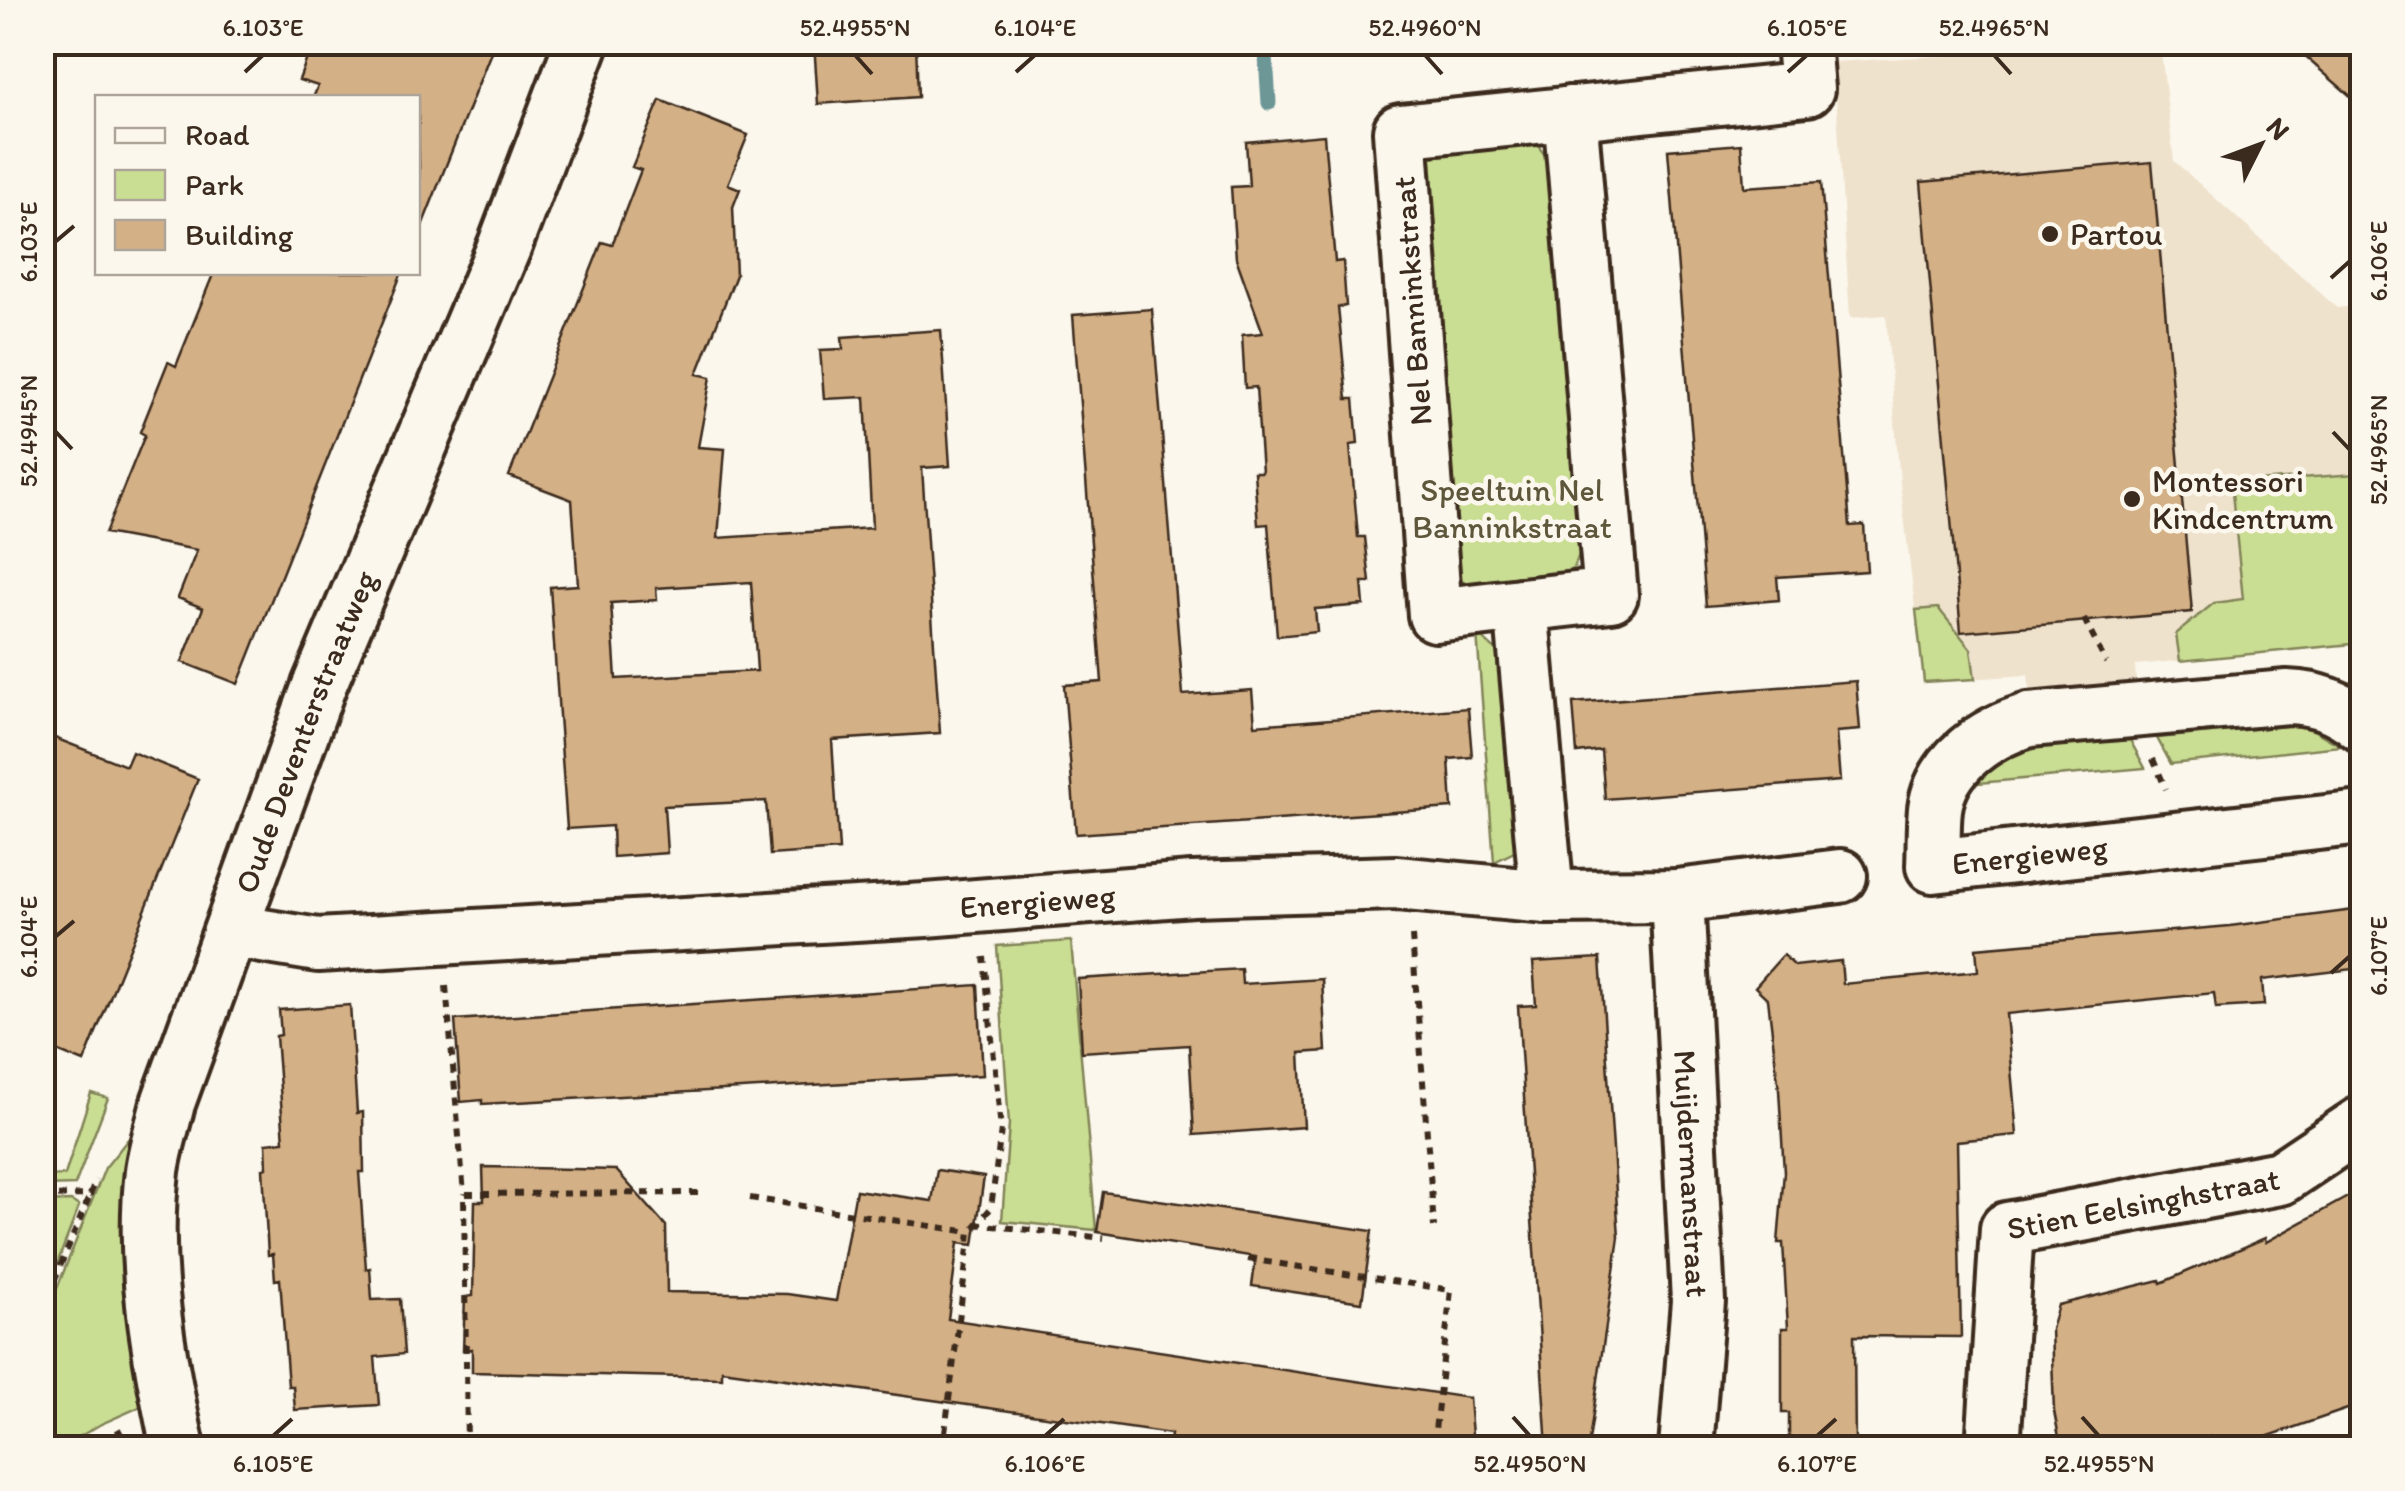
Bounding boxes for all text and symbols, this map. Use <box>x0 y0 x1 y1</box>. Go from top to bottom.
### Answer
text: 6.103°E <box>222 12 304 42</box>
text: 52.4955°N <box>799 12 911 42</box>
text: 6.104°E <box>994 12 1076 42</box>
text: 52.4960°N <box>1368 12 1482 42</box>
text: 6.105°E <box>1767 12 1847 42</box>
text: 52.4965°N <box>1938 12 2050 42</box>
legend <box>95 95 420 275</box>
north arrow <box>2210 95 2310 195</box>
text: N <box>2260 110 2298 147</box>
text: Road <box>185 116 250 153</box>
text: Park <box>185 166 244 203</box>
street label: Nel Banninkstraat <box>1384 175 1440 427</box>
text: 6.103°E <box>13 201 43 283</box>
place label: Partou <box>2070 215 2163 253</box>
text: Building <box>185 216 294 253</box>
text: 6.106°E <box>2363 221 2393 301</box>
marker: Partou <box>2039 223 2061 245</box>
text: 52.4945°N <box>13 375 43 487</box>
text: 52.4965°N <box>2363 394 2393 506</box>
place label: Montessori Kindcentrum <box>2152 462 2334 537</box>
park label: Speeltuin Nel Banninkstraat <box>1412 471 1612 546</box>
marker: Montessori Kindcentrum <box>2121 488 2143 510</box>
street label: Oude Deventerstraatweg <box>227 564 385 898</box>
street label: Energieweg <box>1950 828 2110 883</box>
street label: Energieweg <box>958 876 1118 926</box>
text: 6.104°E <box>13 896 43 978</box>
text: 6.107°E <box>2363 916 2393 996</box>
street label: Muijdermanstraat <box>1666 1049 1717 1298</box>
street label: Stien Eelsinghstraat <box>2004 1159 2283 1248</box>
text: 6.105°E <box>233 1448 313 1478</box>
text: 6.106°E <box>1005 1448 1085 1478</box>
text: 52.4950°N <box>1473 1448 1587 1478</box>
text: 6.107°E <box>1777 1448 1857 1478</box>
text: 52.4955°N <box>2043 1448 2155 1478</box>

